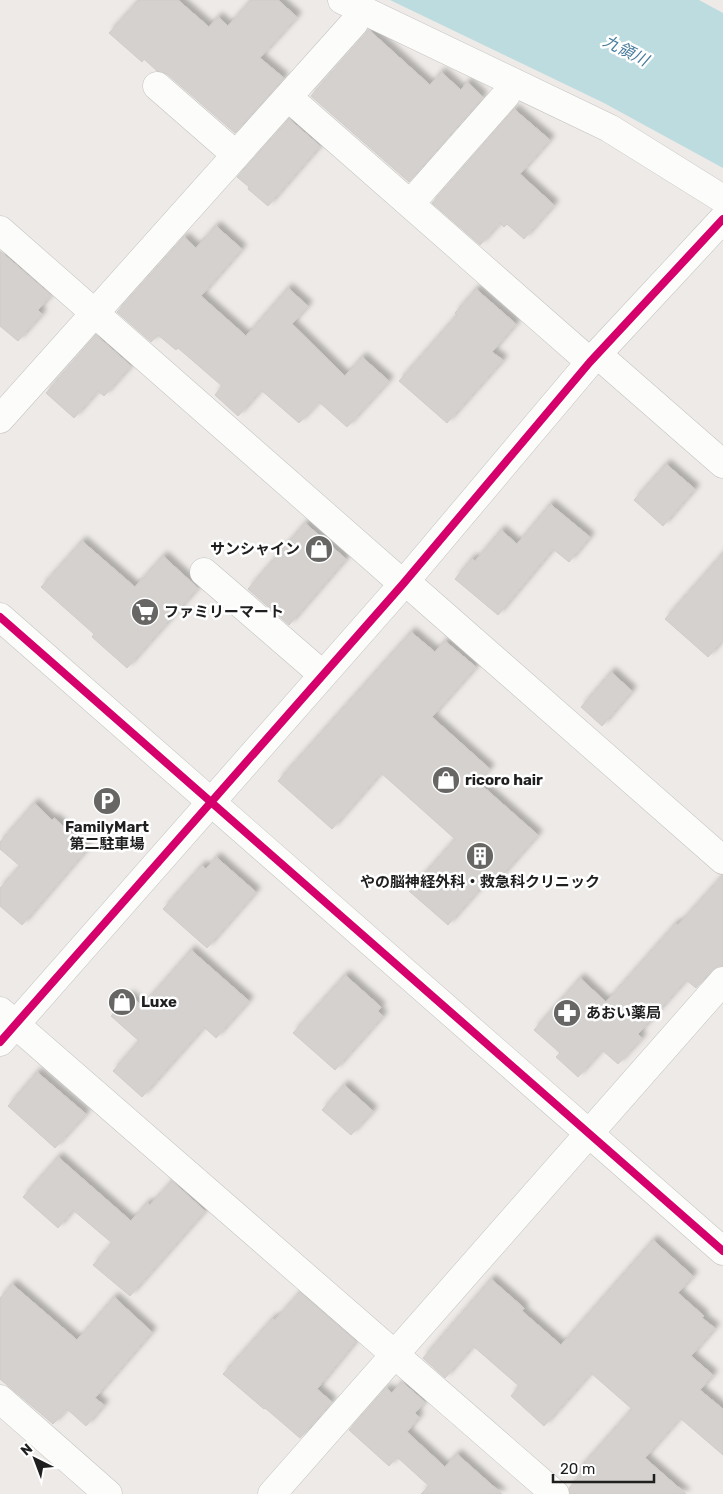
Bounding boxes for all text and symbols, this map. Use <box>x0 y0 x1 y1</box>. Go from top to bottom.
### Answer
water label: 九領川 <box>600 31 653 71</box>
shop icon: サンシャイン <box>304 534 334 564</box>
place label: サンシャイン <box>210 540 300 558</box>
supermarket icon: ファミリーマート <box>130 597 160 627</box>
place label: ファミリーマート <box>164 603 284 621</box>
shop icon: ricoro hair <box>431 765 461 795</box>
place label: ricoro hair <box>465 771 543 789</box>
parking icon: FamilyMart 第二駐車場 <box>92 786 122 816</box>
place label: FamilyMart 第二駐車場 <box>65 818 149 853</box>
building icon: やの脳神経外科・救急科クリニック <box>465 841 495 871</box>
place label: やの脳神経外科・救急科クリニック <box>360 873 600 891</box>
shop icon: Luxe <box>107 987 137 1017</box>
place label: Luxe <box>141 993 177 1011</box>
pharmacy icon: あおい薬局 <box>552 998 582 1028</box>
place label: あおい薬局 <box>586 1004 661 1022</box>
north arrow <box>10 1434 60 1484</box>
text: N <box>17 1440 36 1459</box>
scale bar <box>553 1452 654 1484</box>
text: 20 m <box>560 1460 595 1478</box>

